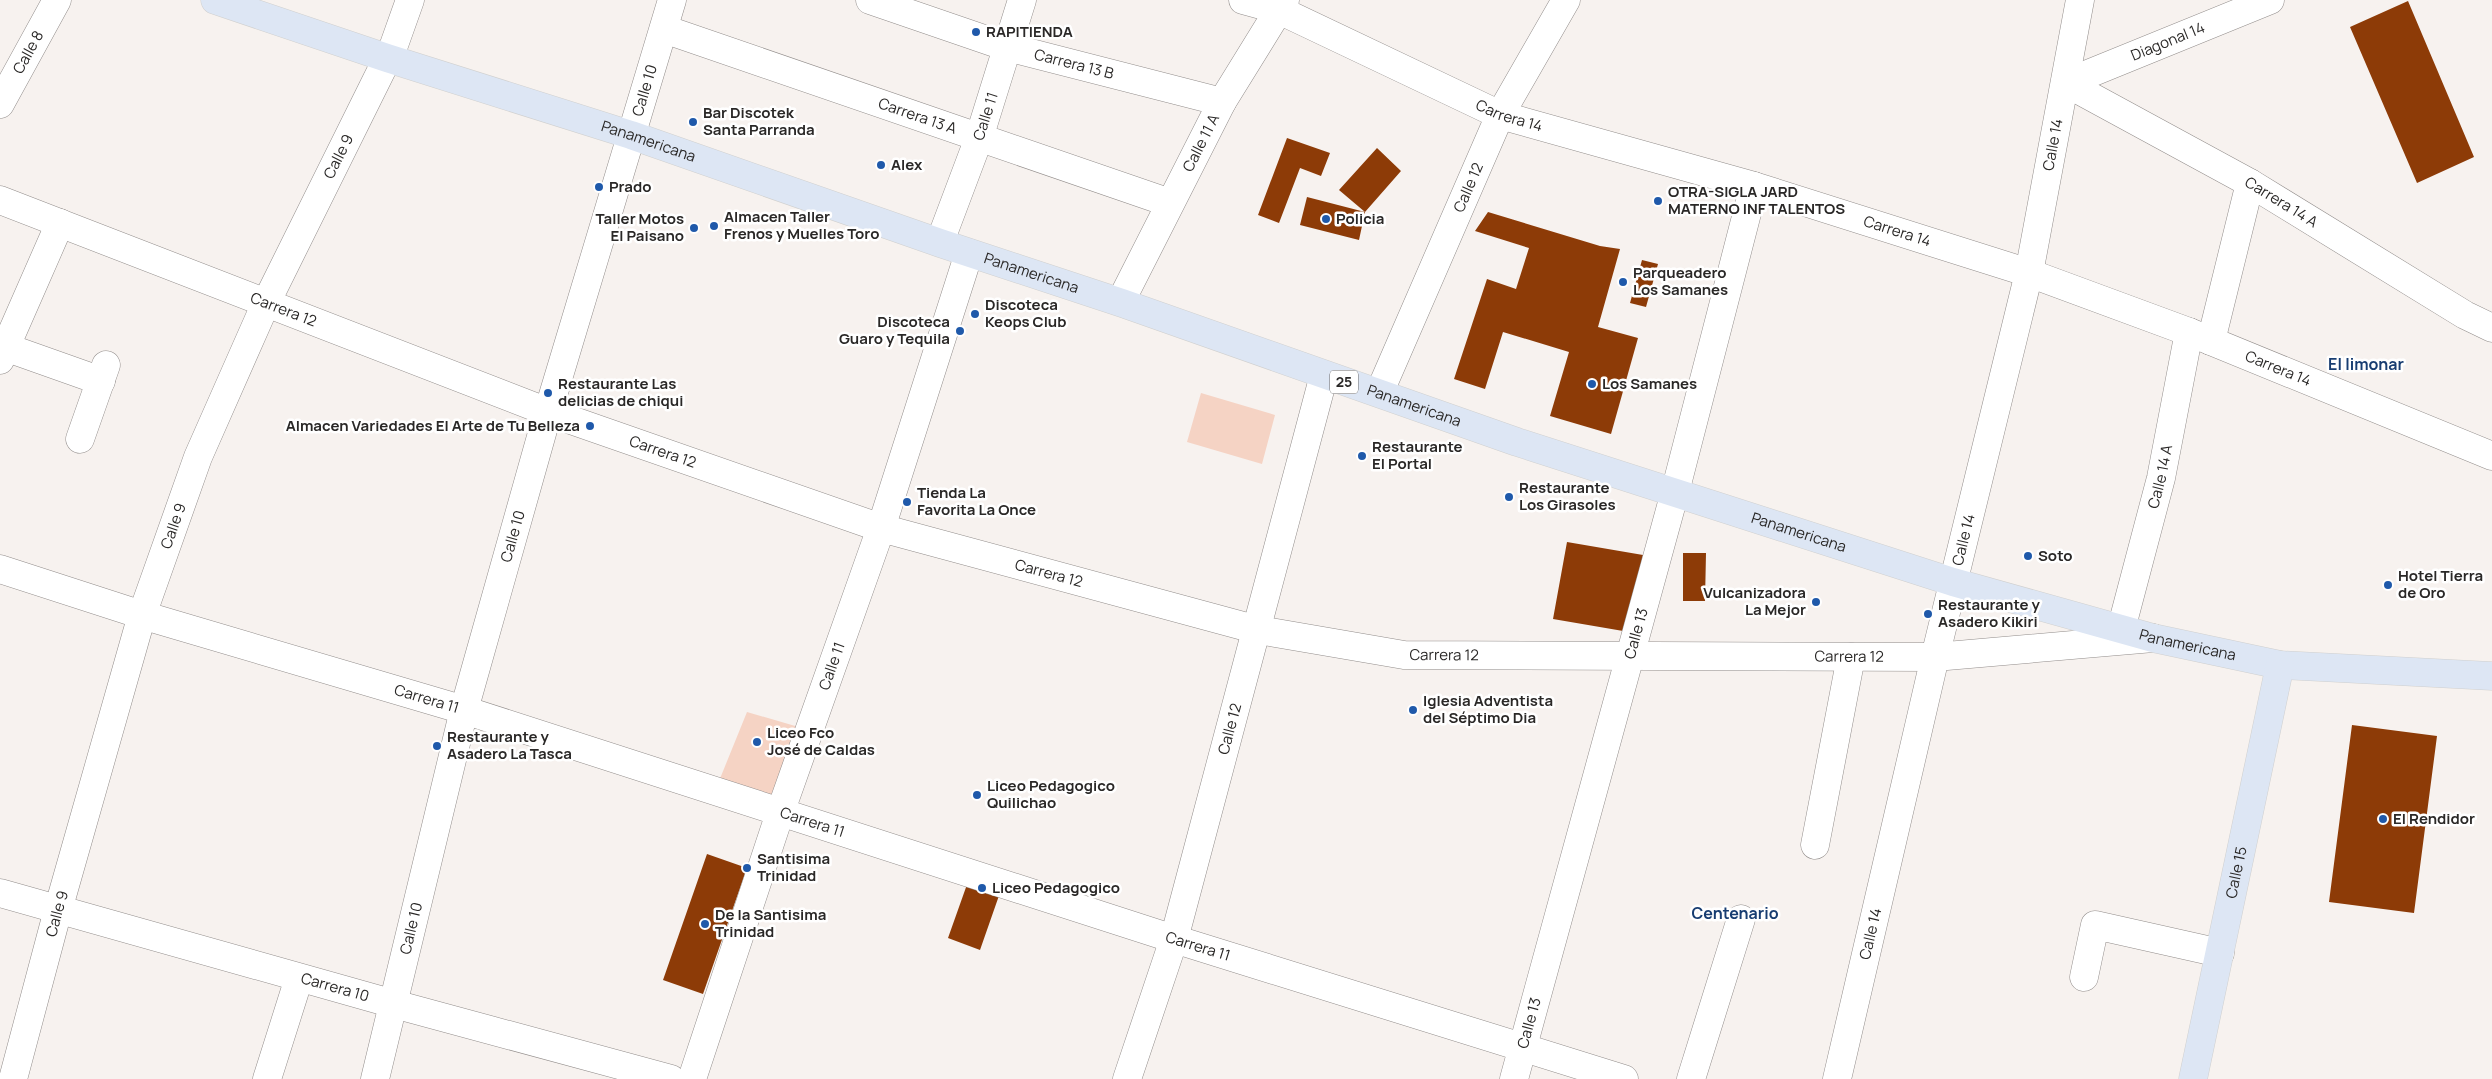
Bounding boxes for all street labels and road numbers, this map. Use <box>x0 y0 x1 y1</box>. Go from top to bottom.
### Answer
street label: Diagonal 14 <box>2128 17 2208 66</box>
street label: Calle 8 <box>8 27 48 78</box>
street label: Carrera 13 B <box>1032 43 1116 84</box>
street label: Calle 10 <box>627 62 662 119</box>
street label: Calle 11 <box>968 89 1003 143</box>
street label: Carrera 13 A <box>876 92 960 139</box>
street label: Carrera 14 <box>1472 94 1545 136</box>
street label: Calle 11 A <box>1177 110 1224 175</box>
street label: Panamericana <box>599 115 699 167</box>
street label: Calle 14 <box>2037 117 2068 172</box>
street label: Calle 9 <box>318 131 358 182</box>
street label: Calle 12 <box>1448 159 1488 216</box>
street label: Carrera 14 A <box>2241 171 2322 232</box>
street label: Carrera 14 <box>1861 210 1934 251</box>
street label: Panamericana <box>982 247 1082 298</box>
street label: Carrera 12 <box>248 287 320 332</box>
street label: Carrera 14 <box>2242 345 2315 391</box>
road number: 25 <box>1330 371 1358 394</box>
street label: Panamericana <box>1364 379 1464 432</box>
street label: Carrera 12 <box>627 430 699 473</box>
street label: Calle 14 A <box>2142 442 2177 511</box>
street label: Calle 9 <box>155 500 191 552</box>
street label: Panamericana <box>1749 507 1849 557</box>
street label: Calle 10 <box>495 508 530 565</box>
street label: Calle 14 <box>1947 511 1980 568</box>
street label: Carrera 12 <box>1013 554 1085 592</box>
street label: Calle 13 <box>1619 605 1653 661</box>
street label: Panamericana <box>2137 624 2238 665</box>
street label: Calle 11 <box>813 639 850 693</box>
street label: Carrera 12 <box>1409 644 1479 665</box>
street label: Carrera 12 <box>1814 646 1884 667</box>
street label: Carrera 11 <box>392 679 462 718</box>
street label: Calle 12 <box>1213 701 1246 757</box>
street label: Carrera 11 <box>778 802 847 842</box>
street label: Calle 15 <box>2220 845 2252 900</box>
street label: Calle 9 <box>40 888 73 939</box>
street label: Calle 10 <box>394 900 427 956</box>
street label: Calle 14 <box>1854 906 1886 962</box>
street label: Carrera 11 <box>1163 926 1233 966</box>
street label: Carrera 10 <box>299 967 372 1006</box>
street label: Calle 13 <box>1512 995 1546 1051</box>

